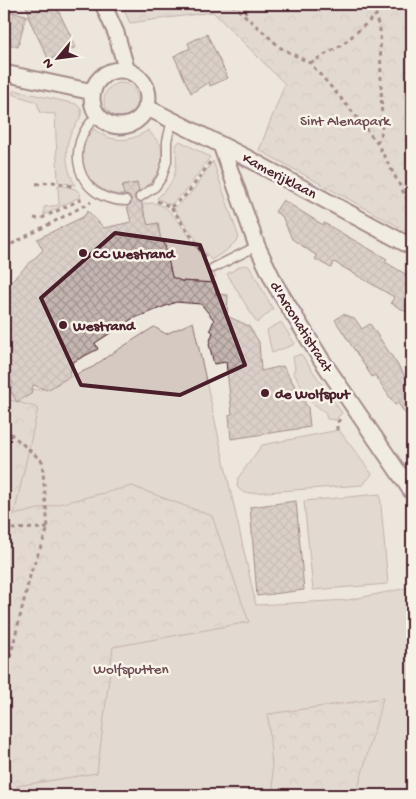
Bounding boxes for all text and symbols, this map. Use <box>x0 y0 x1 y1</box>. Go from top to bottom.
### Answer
north arrow <box>32 32 82 82</box>
text: N <box>39 55 58 71</box>
park label: Sint Alenapark <box>300 113 391 131</box>
street label: Kamerijklaan <box>239 150 319 204</box>
place label: CC Westrand <box>92 246 177 264</box>
marker: CC Westrand <box>77 247 89 259</box>
street label: d'Arconatistraat <box>265 278 337 378</box>
place label: Westrand <box>72 318 137 336</box>
marker: Westrand <box>57 319 69 331</box>
place label: de Wolfsput <box>275 386 351 404</box>
marker: de Wolfsput <box>259 387 271 399</box>
park label: Wolfsputten <box>93 661 169 679</box>

